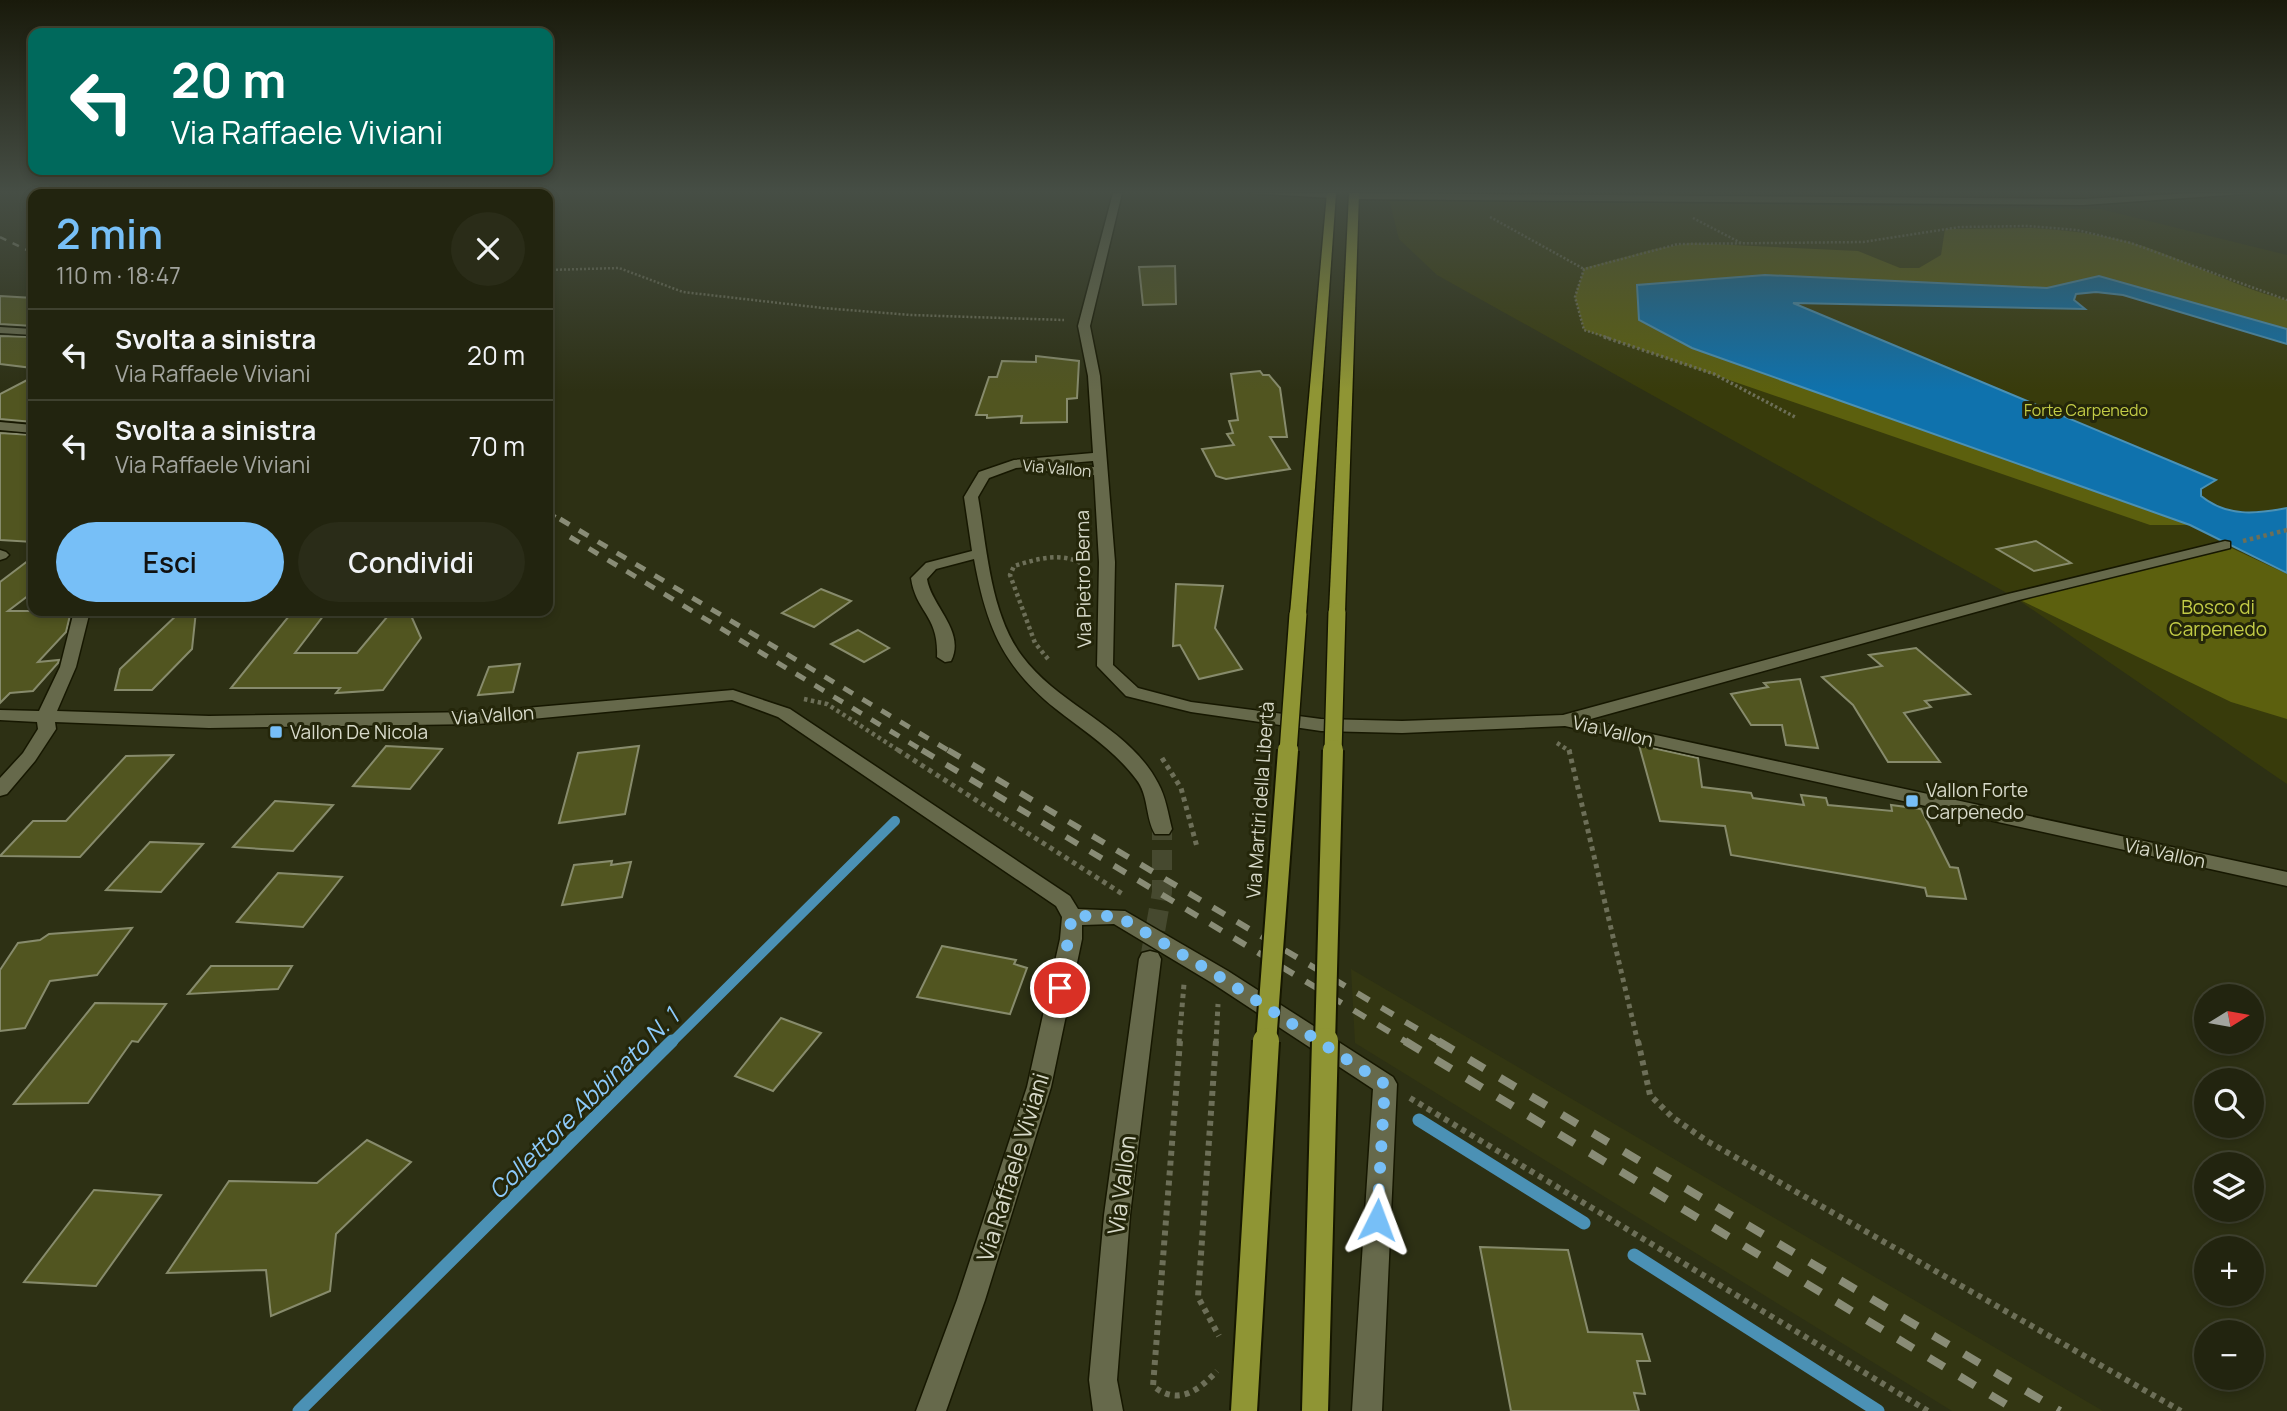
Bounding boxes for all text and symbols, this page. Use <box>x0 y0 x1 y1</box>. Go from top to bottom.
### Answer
text: 20 m <box>171 46 286 113</box>
icon: left <box>56 56 147 147</box>
text: Via Raffaele Viviani <box>171 110 443 154</box>
text: 2 min <box>56 204 163 262</box>
button: close <box>451 212 525 286</box>
text: 110 m · 18:47 <box>56 259 181 291</box>
text: Svolta a sinistra <box>115 321 316 357</box>
icon: left <box>56 336 94 374</box>
text: 20 m <box>467 337 525 373</box>
text: Via Raffaele Viviani <box>115 357 311 389</box>
park label: Forte Carpenedo <box>2024 399 2148 421</box>
text: Svolta a sinistra <box>115 412 316 448</box>
icon: left <box>56 427 94 465</box>
text: 70 m <box>469 428 525 464</box>
text: Via Raffaele Viviani <box>115 448 311 480</box>
street label: Via Vallon <box>1021 454 1093 482</box>
street label: Via Pietro Berna <box>1069 510 1097 648</box>
button: Esci <box>56 522 284 602</box>
button: Condividi <box>298 522 525 602</box>
park label: Bosco di Carpenedo <box>2169 594 2267 642</box>
street label: Via Vallon <box>451 699 535 731</box>
street label: Via Martiri della Libertà <box>1240 701 1280 899</box>
street label: Via Vallon <box>1570 709 1656 753</box>
place label: Vallon De Nicola <box>290 719 428 745</box>
marker: Vallon De Nicola <box>268 724 284 740</box>
place label: Vallon Forte Carpenedo <box>1926 777 2028 825</box>
marker: Vallon Forte Carpenedo <box>1904 793 1920 809</box>
street label: Via Vallon <box>2122 832 2208 874</box>
pin <box>1030 958 1090 1018</box>
icon: arrive <box>1041 969 1079 1007</box>
north arrow <box>2194 984 2264 1054</box>
map controls <box>2194 984 2264 1390</box>
water label: Collettore Abbinato N. 1 <box>480 999 687 1206</box>
button: search <box>2194 1068 2264 1138</box>
street label: Via Raffaele Viviani <box>968 1069 1056 1265</box>
street label: Via Vallon <box>1099 1134 1143 1236</box>
button: layers <box>2194 1152 2264 1222</box>
position arrow <box>1340 1183 1414 1257</box>
button: + <box>2194 1236 2264 1306</box>
button: − <box>2194 1320 2264 1390</box>

